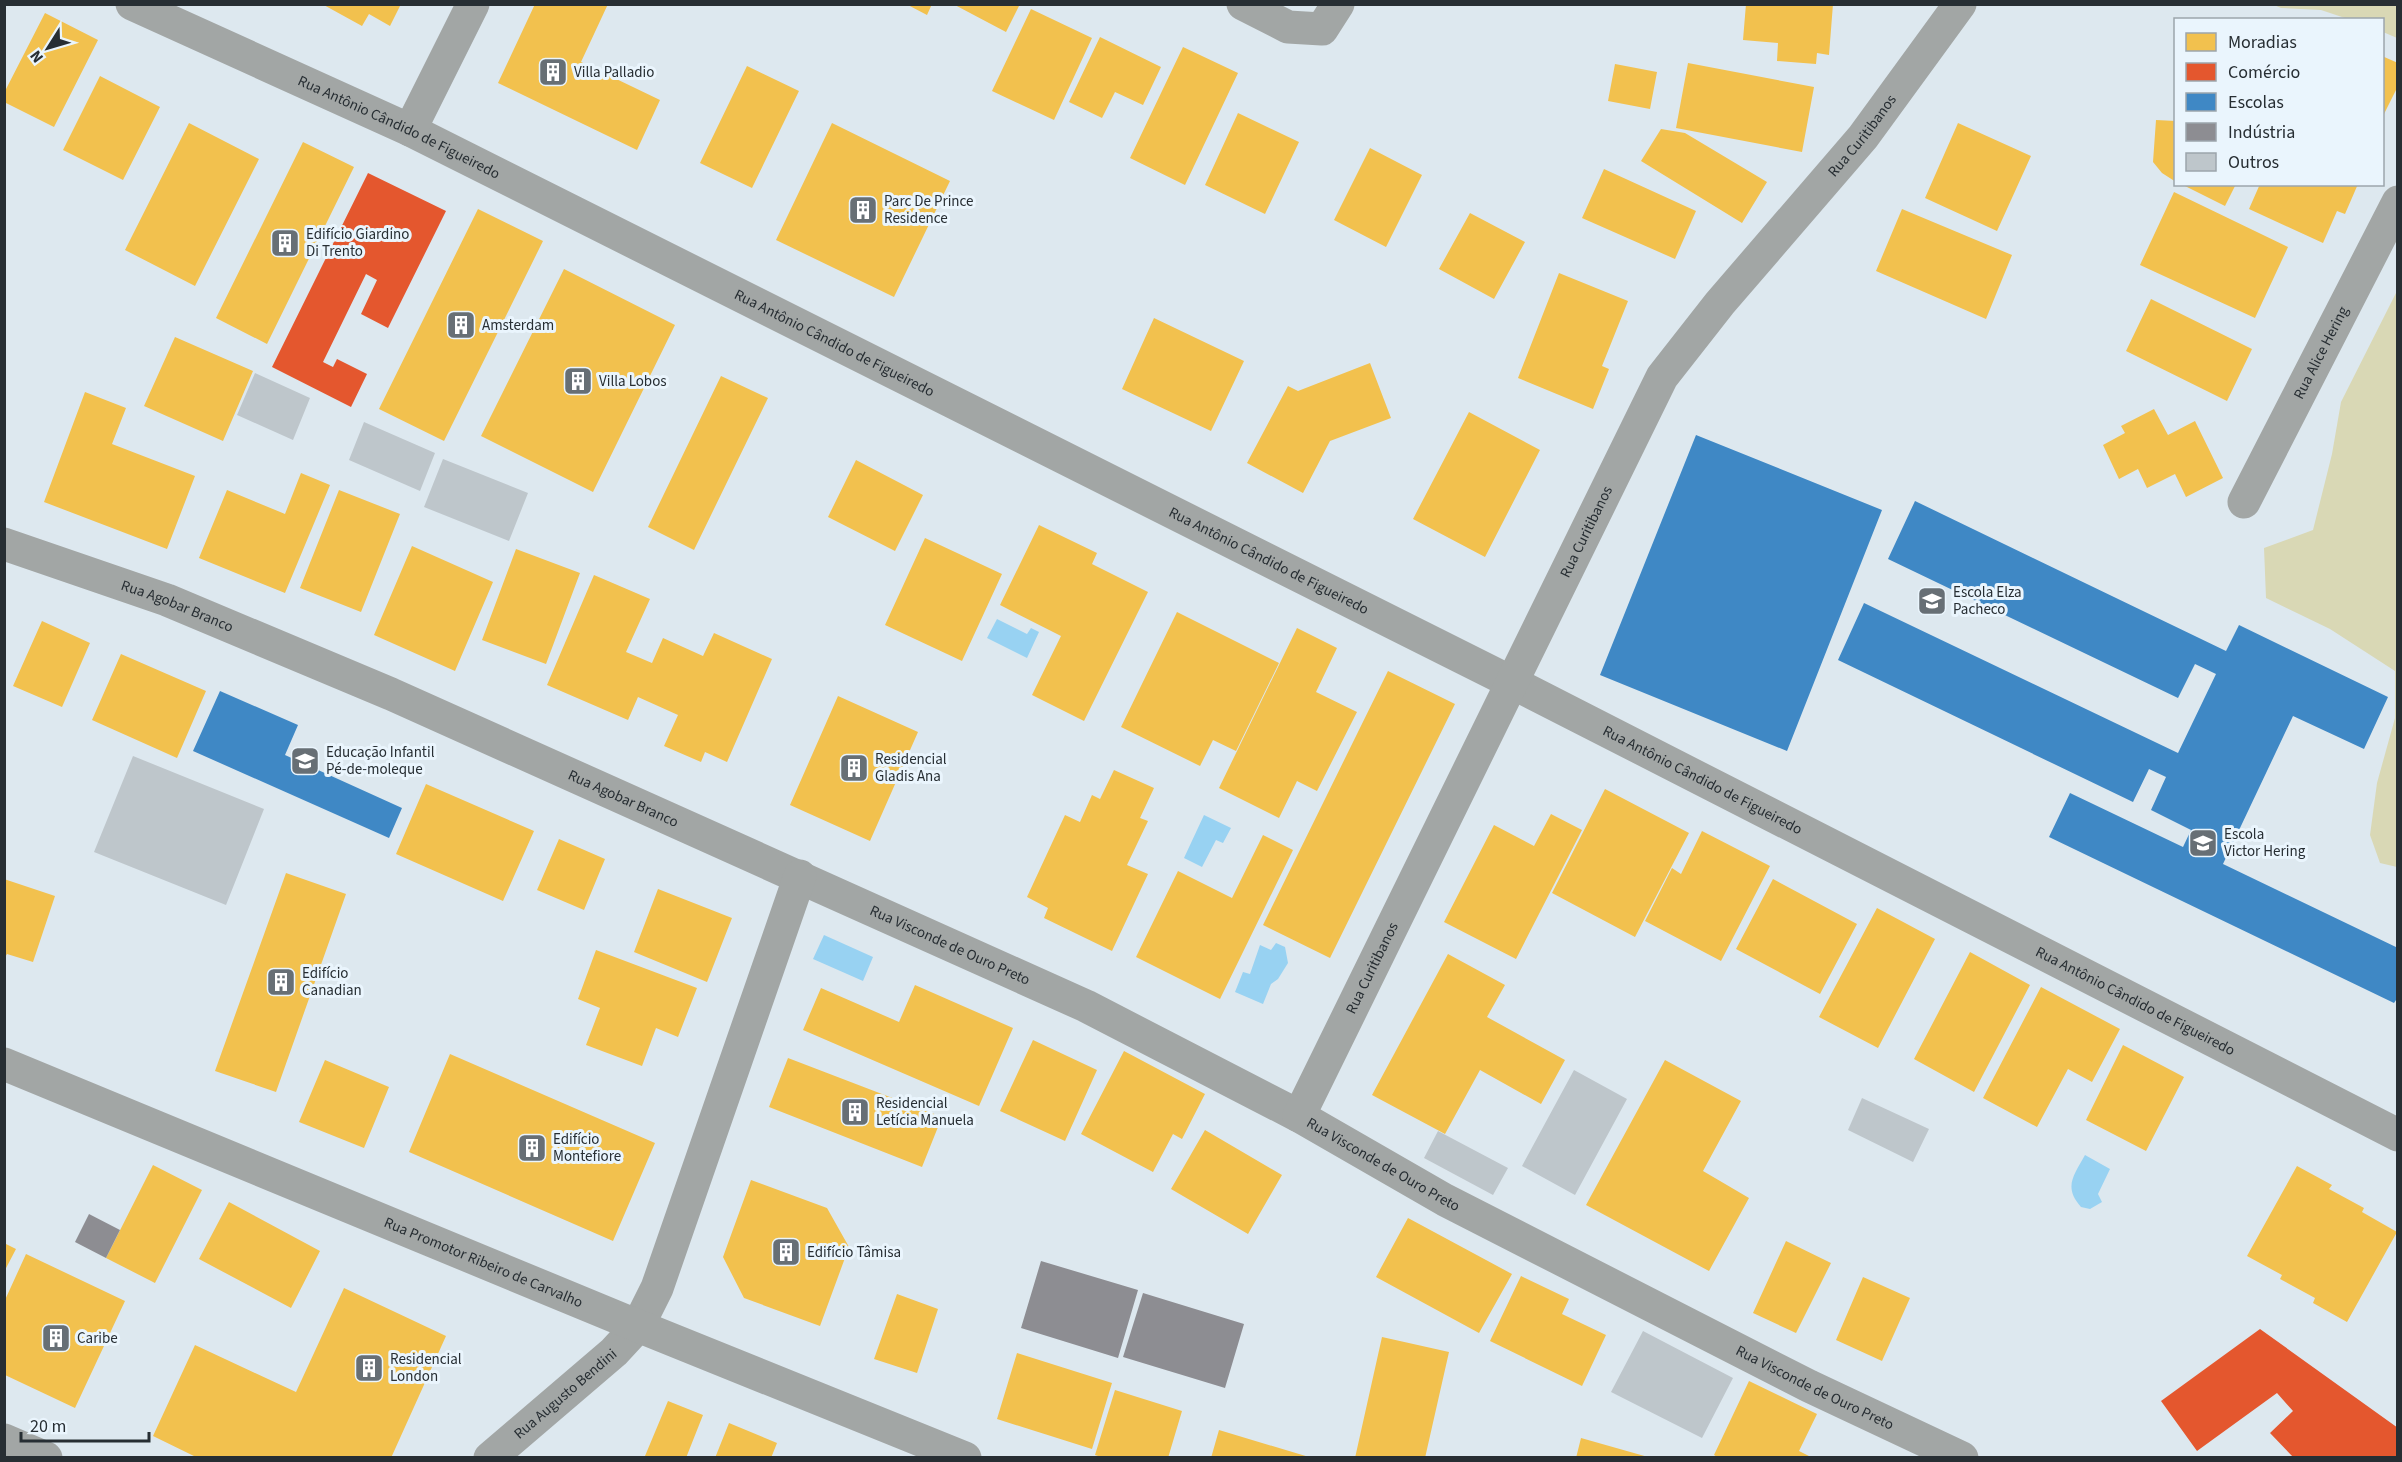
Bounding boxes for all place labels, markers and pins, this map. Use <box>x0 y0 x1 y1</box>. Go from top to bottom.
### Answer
building icon: Villa Palladio <box>537 56 569 88</box>
place label: Villa Palladio <box>574 62 654 83</box>
place label: Parc De Prince Residence <box>884 191 974 229</box>
building icon: Parc De Prince Residence <box>847 194 879 226</box>
place label: Edifício Giardino Di Trento <box>306 224 409 262</box>
building icon: Edifício Giardino Di Trento <box>269 227 301 259</box>
building icon: Amsterdam <box>445 309 477 341</box>
place label: Amsterdam <box>482 315 554 336</box>
building icon: Villa Lobos <box>562 365 594 397</box>
place label: Villa Lobos <box>599 371 667 392</box>
place label: Escola Elza Pacheco <box>1953 582 2022 620</box>
school or university icon: Escola Elza Pacheco <box>1916 585 1948 617</box>
place label: Educação Infantil Pé-de-moleque <box>326 742 435 780</box>
school or university icon: Educação Infantil Pé-de-moleque <box>289 745 321 777</box>
place label: Residencial Gladis Ana <box>875 749 947 787</box>
building icon: Residencial Gladis Ana <box>838 752 870 784</box>
place label: Escola Victor Hering <box>2224 824 2306 862</box>
school or university icon: Escola Victor Hering <box>2187 827 2219 859</box>
place label: Edifício Canadian <box>302 963 362 1001</box>
building icon: Edifício Canadian <box>265 966 297 998</box>
place label: Residencial Letícia Manuela <box>876 1093 974 1131</box>
building icon: Residencial Letícia Manuela <box>839 1096 871 1128</box>
place label: Edifício Montefiore <box>553 1129 621 1167</box>
building icon: Edifício Montefiore <box>516 1132 548 1164</box>
building icon: Edifício Tâmisa <box>770 1236 802 1268</box>
place label: Edifício Tâmisa <box>807 1242 901 1263</box>
building icon: Caribe <box>40 1322 72 1354</box>
place label: Caribe <box>77 1328 118 1349</box>
place label: Residencial London <box>390 1349 462 1387</box>
building icon: Residencial London <box>353 1352 385 1384</box>

